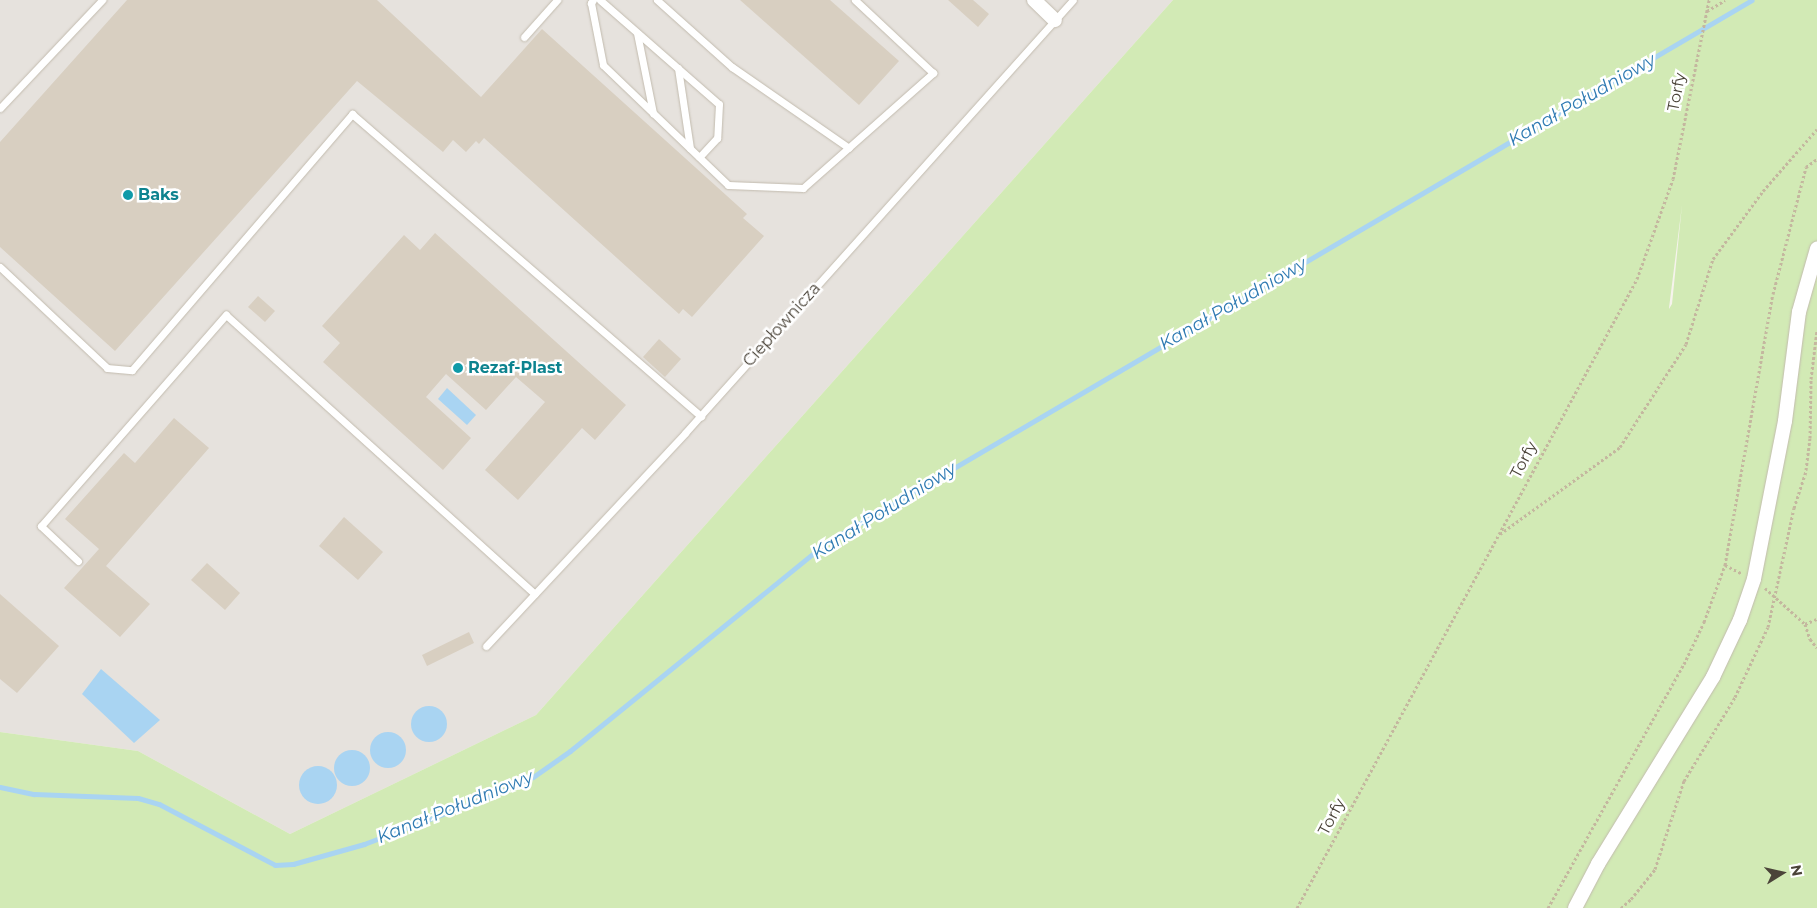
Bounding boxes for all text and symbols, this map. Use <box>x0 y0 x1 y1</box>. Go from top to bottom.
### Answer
water label: Kanał Południowy <box>1505 49 1659 151</box>
street label: Torfy <box>1664 71 1690 113</box>
place label: Baks <box>138 185 179 205</box>
marker: Baks <box>122 189 134 201</box>
water label: Kanał Południowy <box>1156 253 1310 355</box>
street label: Ciepłownicza <box>739 279 825 371</box>
place label: Rezaf-Plast <box>468 358 562 378</box>
marker: Rezaf-Plast <box>452 362 464 374</box>
street label: Torfy <box>1506 438 1542 482</box>
water label: Kanał Południowy <box>808 458 960 564</box>
water label: Kanał Południowy <box>374 766 536 848</box>
street label: Torfy <box>1314 795 1350 839</box>
north arrow <box>1757 848 1807 898</box>
text: N <box>1787 863 1807 878</box>

